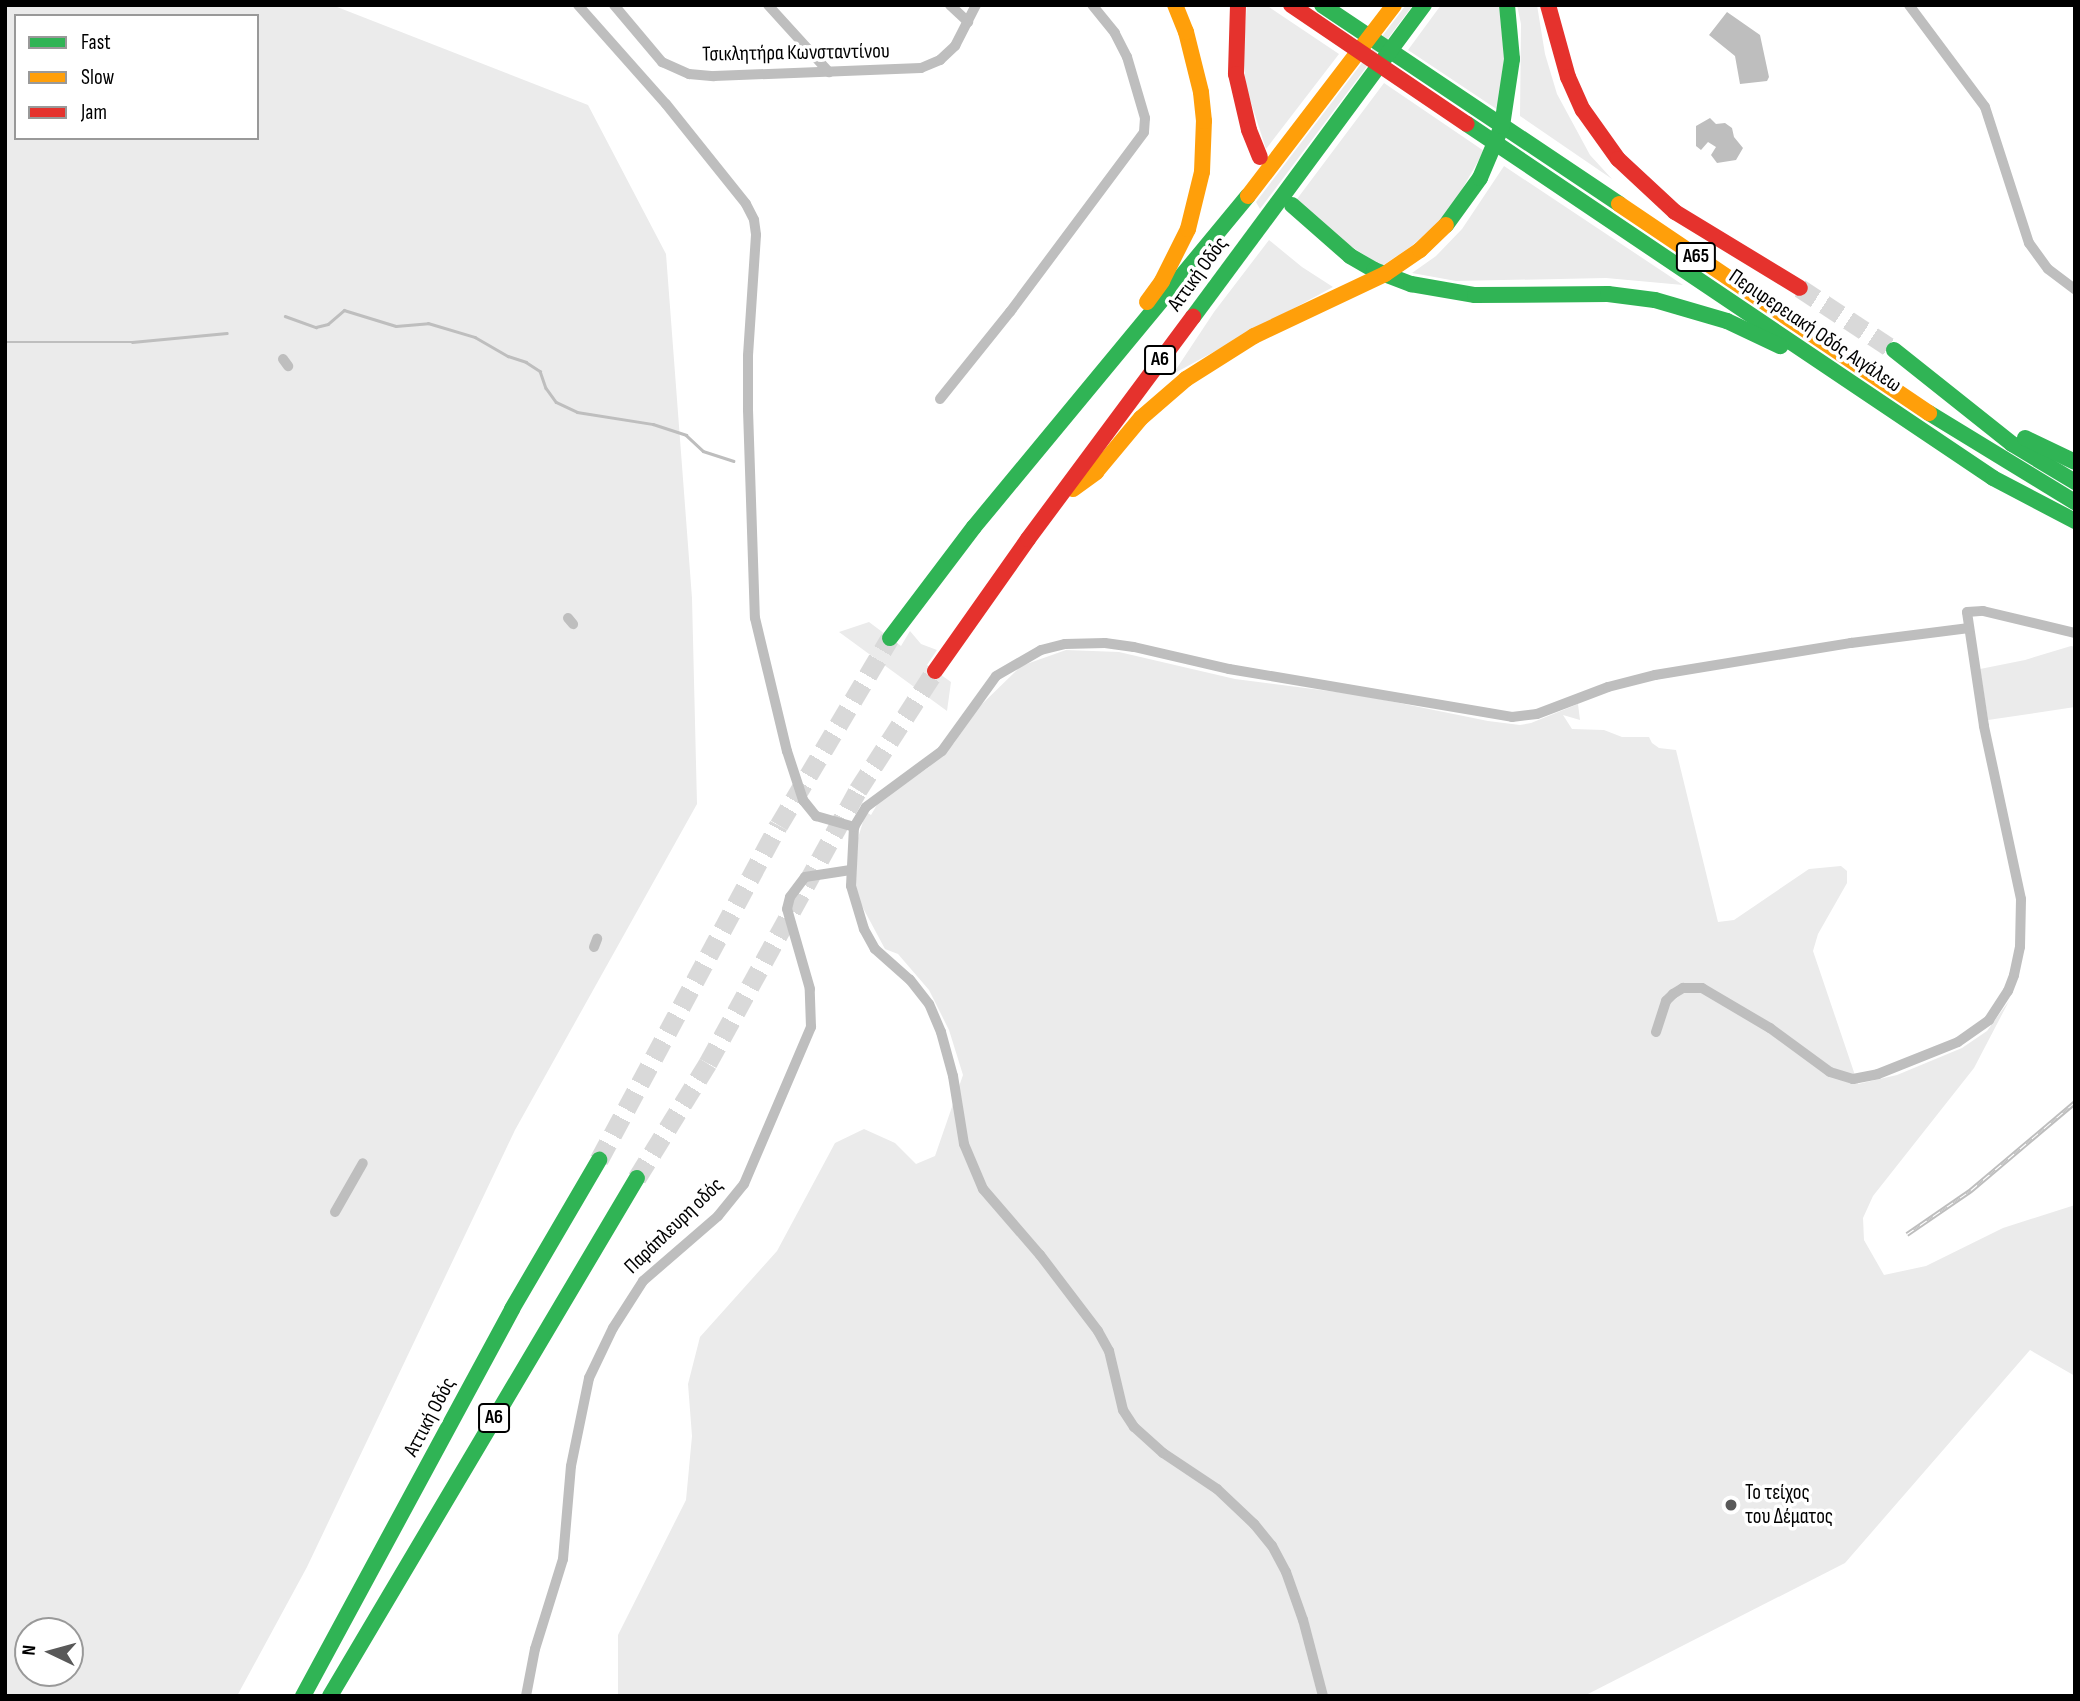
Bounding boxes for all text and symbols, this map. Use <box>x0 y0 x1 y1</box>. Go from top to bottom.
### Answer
legend <box>14 14 259 140</box>
text: Fast <box>81 30 111 55</box>
street label: Τσικλητήρα Κωνσταντίνου <box>702 39 890 67</box>
text: Slow <box>81 65 114 90</box>
text: Jam <box>81 100 107 125</box>
street label: Αττική Οδός <box>1163 232 1233 316</box>
road number: Α65 <box>1675 242 1717 272</box>
street label: Περιφερειακή Οδός Αιγάλεω <box>1724 264 1906 398</box>
road number: Α6 <box>1142 344 1178 376</box>
street label: Παράπλευρη οδός <box>619 1173 729 1279</box>
street label: Αττική Οδός <box>399 1373 461 1461</box>
road number: Α6 <box>476 1402 512 1434</box>
place label: Το τείχος του Δέματος <box>1745 1480 1833 1530</box>
marker: Το τείχος του Δέματος <box>1723 1497 1739 1513</box>
north arrow <box>14 1617 84 1687</box>
text: N <box>18 1644 41 1656</box>

